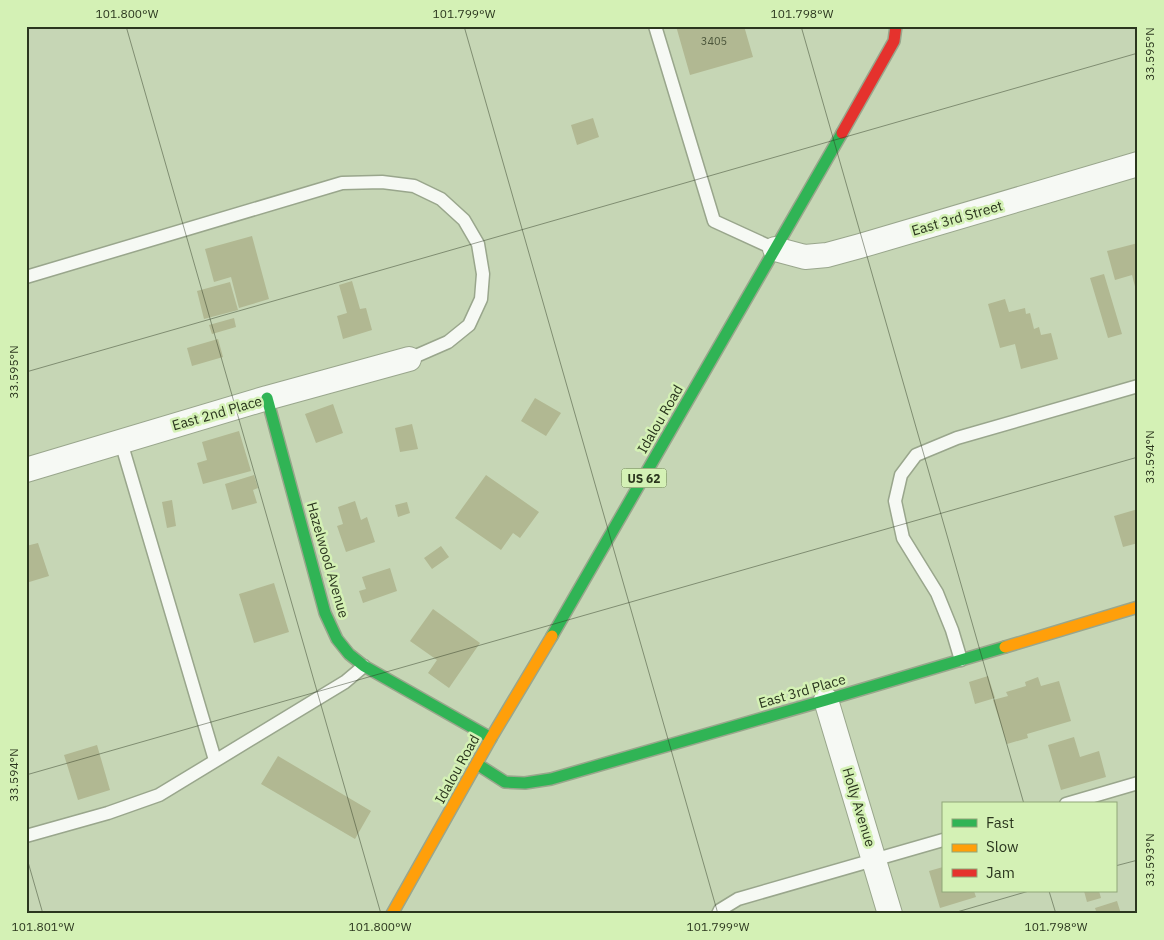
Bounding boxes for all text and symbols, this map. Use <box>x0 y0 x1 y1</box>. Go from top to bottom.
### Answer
text: 101.800°W <box>96 6 159 21</box>
text: 101.799°W <box>433 6 496 21</box>
text: 101.798°W <box>771 6 834 21</box>
text: 33.595°N <box>1142 27 1157 81</box>
house number: 3405 <box>701 34 727 48</box>
street label: East 3rd Street <box>909 196 1005 240</box>
text: 33.595°N <box>6 345 21 399</box>
street label: Idalou Road <box>633 381 687 457</box>
street label: East 2nd Place <box>170 391 264 434</box>
text: 33.594°N <box>1142 430 1157 484</box>
road number: US 62 <box>622 468 666 488</box>
street label: Hazelwood Avenue <box>303 500 353 620</box>
street label: East 3rd Place <box>756 670 848 712</box>
street label: Idalou Road <box>431 731 483 807</box>
text: 33.594°N <box>6 748 21 802</box>
street label: Holly Avenue <box>838 765 880 849</box>
legend <box>942 802 1116 892</box>
text: Fast <box>986 813 1014 832</box>
text: 33.593°N <box>1142 833 1157 887</box>
text: Slow <box>986 837 1019 856</box>
text: Jam <box>986 863 1015 882</box>
text: 101.801°W <box>12 919 75 934</box>
text: 101.800°W <box>349 919 412 934</box>
text: 101.799°W <box>687 919 750 934</box>
text: 101.798°W <box>1025 919 1088 934</box>

